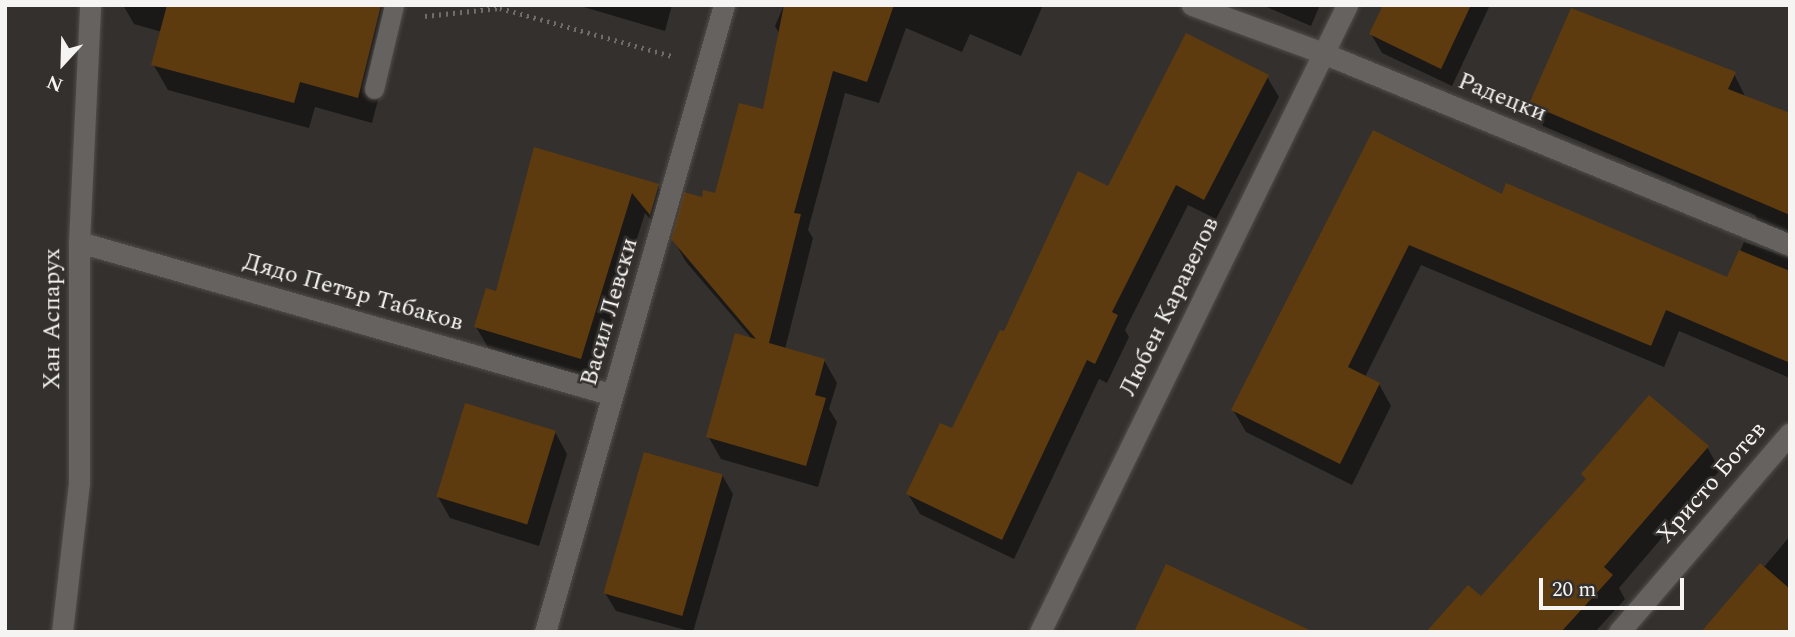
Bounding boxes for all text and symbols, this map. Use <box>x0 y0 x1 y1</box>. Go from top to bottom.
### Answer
north arrow <box>28 28 98 98</box>
text: N <box>42 67 68 99</box>
street label: Радецки <box>1453 67 1551 129</box>
street label: Любен Каравелов <box>1114 213 1226 401</box>
street label: Васил Левски <box>575 235 645 389</box>
street label: Хан Аспарух <box>39 248 67 390</box>
street label: Дядо Петър Табаков <box>240 248 466 338</box>
street label: Христо Ботев <box>1651 416 1773 550</box>
scale bar <box>1543 564 1688 608</box>
text: 20 m <box>1552 574 1596 606</box>

